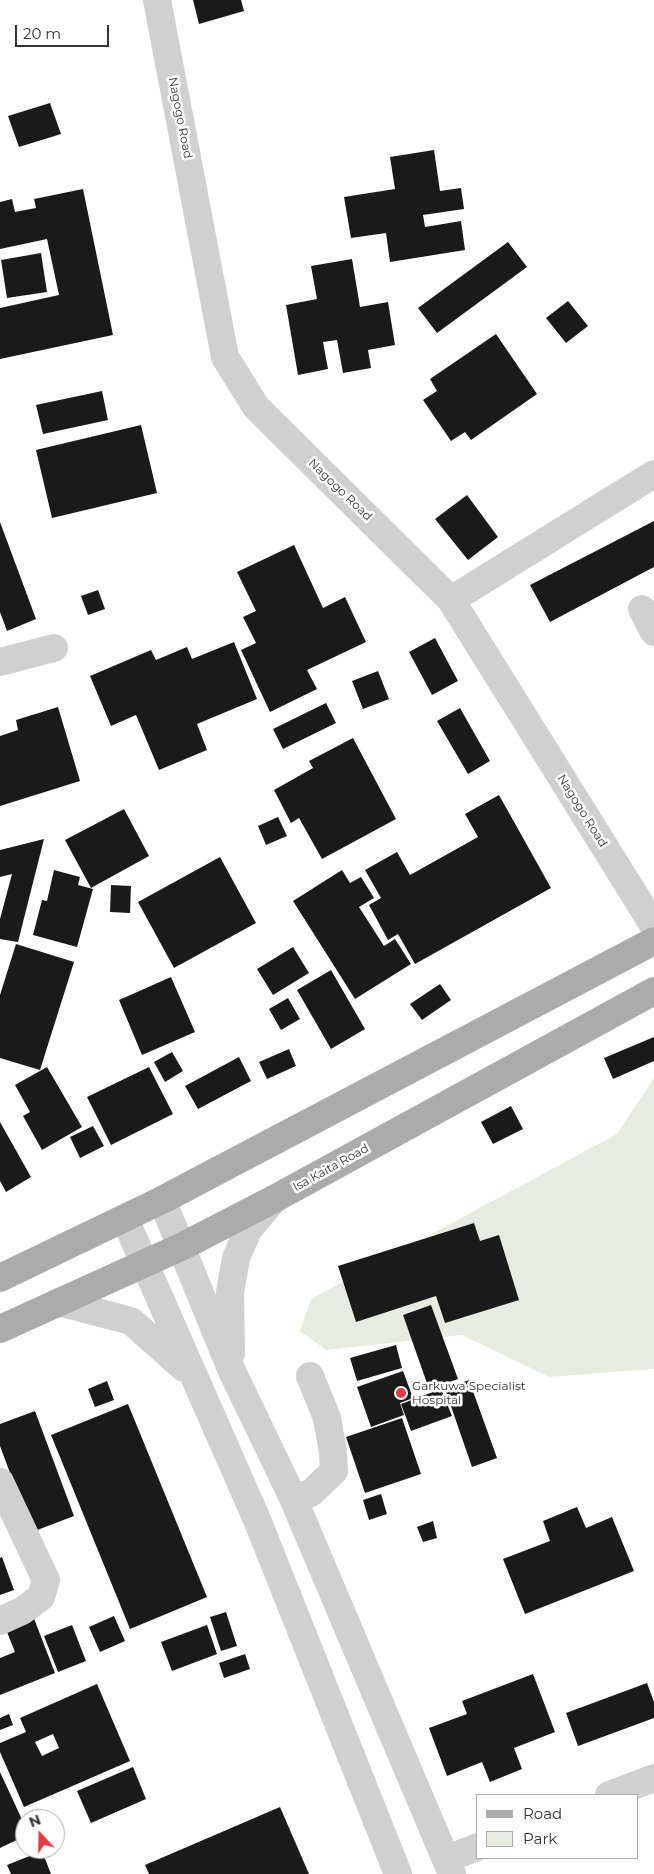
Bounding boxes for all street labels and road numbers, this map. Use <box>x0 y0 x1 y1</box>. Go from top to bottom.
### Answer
street label: Nagogo Road <box>165 76 195 160</box>
street label: Nagogo Road <box>305 456 375 524</box>
street label: Nagogo Road <box>554 772 610 850</box>
street label: Isa Kaita Road <box>291 1141 371 1195</box>

